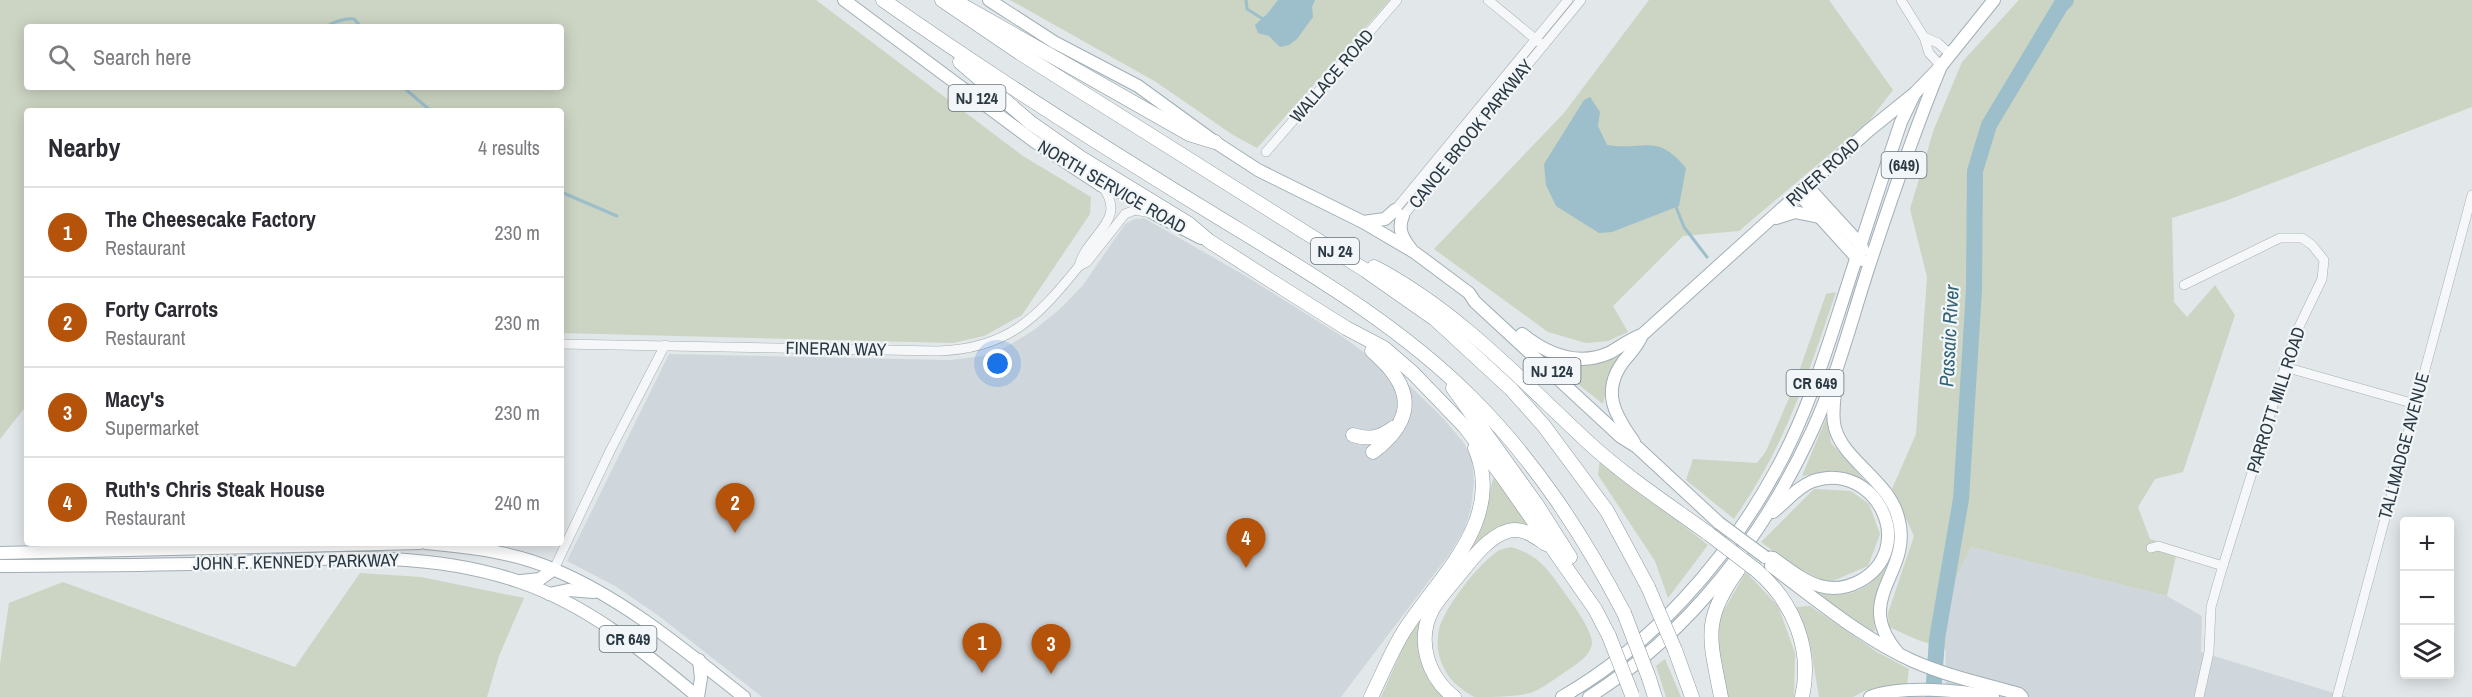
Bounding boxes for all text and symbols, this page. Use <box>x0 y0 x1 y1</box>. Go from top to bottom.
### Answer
street label: WALLACE ROAD <box>1284 23 1379 128</box>
search box <box>24 24 564 90</box>
icon: search <box>45 41 78 74</box>
text: Search here <box>93 42 191 72</box>
street label: CANOE BROOK PARKWAY <box>1403 54 1539 213</box>
road number: NJ 124 <box>948 85 1006 111</box>
text: Nearby <box>48 130 120 165</box>
street label: RIVER ROAD <box>1780 132 1865 212</box>
text: 4 results <box>478 134 540 161</box>
street label: NORTH SERVICE ROAD <box>1033 134 1191 239</box>
road number: (649) <box>1882 152 1926 178</box>
text: The Cheesecake Factory <box>105 204 316 234</box>
text: 1 <box>63 219 72 246</box>
text: 230 m <box>494 219 540 246</box>
text: Restaurant <box>105 234 185 261</box>
road number: NJ 24 <box>1311 238 1359 264</box>
water label: Passaic River <box>1932 284 1965 388</box>
text: Forty Carrots <box>105 294 218 324</box>
text: 2 <box>63 309 72 336</box>
text: 230 m <box>494 309 540 336</box>
text: Restaurant <box>105 324 185 351</box>
street label: PARROTT MILL ROAD <box>2240 324 2311 476</box>
street label: FINERAN WAY <box>785 335 887 362</box>
your location <box>983 349 1012 378</box>
road number: NJ 124 <box>1524 358 1580 384</box>
road number: CR 649 <box>1786 370 1844 396</box>
street label: TALLMADGE AVENUE <box>2372 370 2435 522</box>
text: Macy's <box>105 384 164 414</box>
text: 3 <box>63 399 72 426</box>
text: 230 m <box>494 399 540 426</box>
text: Supermarket <box>105 414 199 441</box>
text: Ruth's Chris Steak House <box>105 474 325 504</box>
pin: 2 <box>716 484 754 533</box>
text: 4 <box>63 489 72 516</box>
text: 240 m <box>494 489 540 516</box>
text: Restaurant <box>105 504 185 531</box>
map controls <box>2400 517 2454 679</box>
button: + <box>2400 517 2454 571</box>
pin: 4 <box>1226 518 1266 568</box>
street label: JOHN F. KENNEDY PARKWAY <box>193 547 399 576</box>
button: − <box>2400 571 2454 625</box>
pin: 1 <box>962 624 1002 673</box>
pin: 3 <box>1032 624 1070 674</box>
button: layers <box>2400 625 2454 679</box>
road number: CR 649 <box>600 626 656 652</box>

